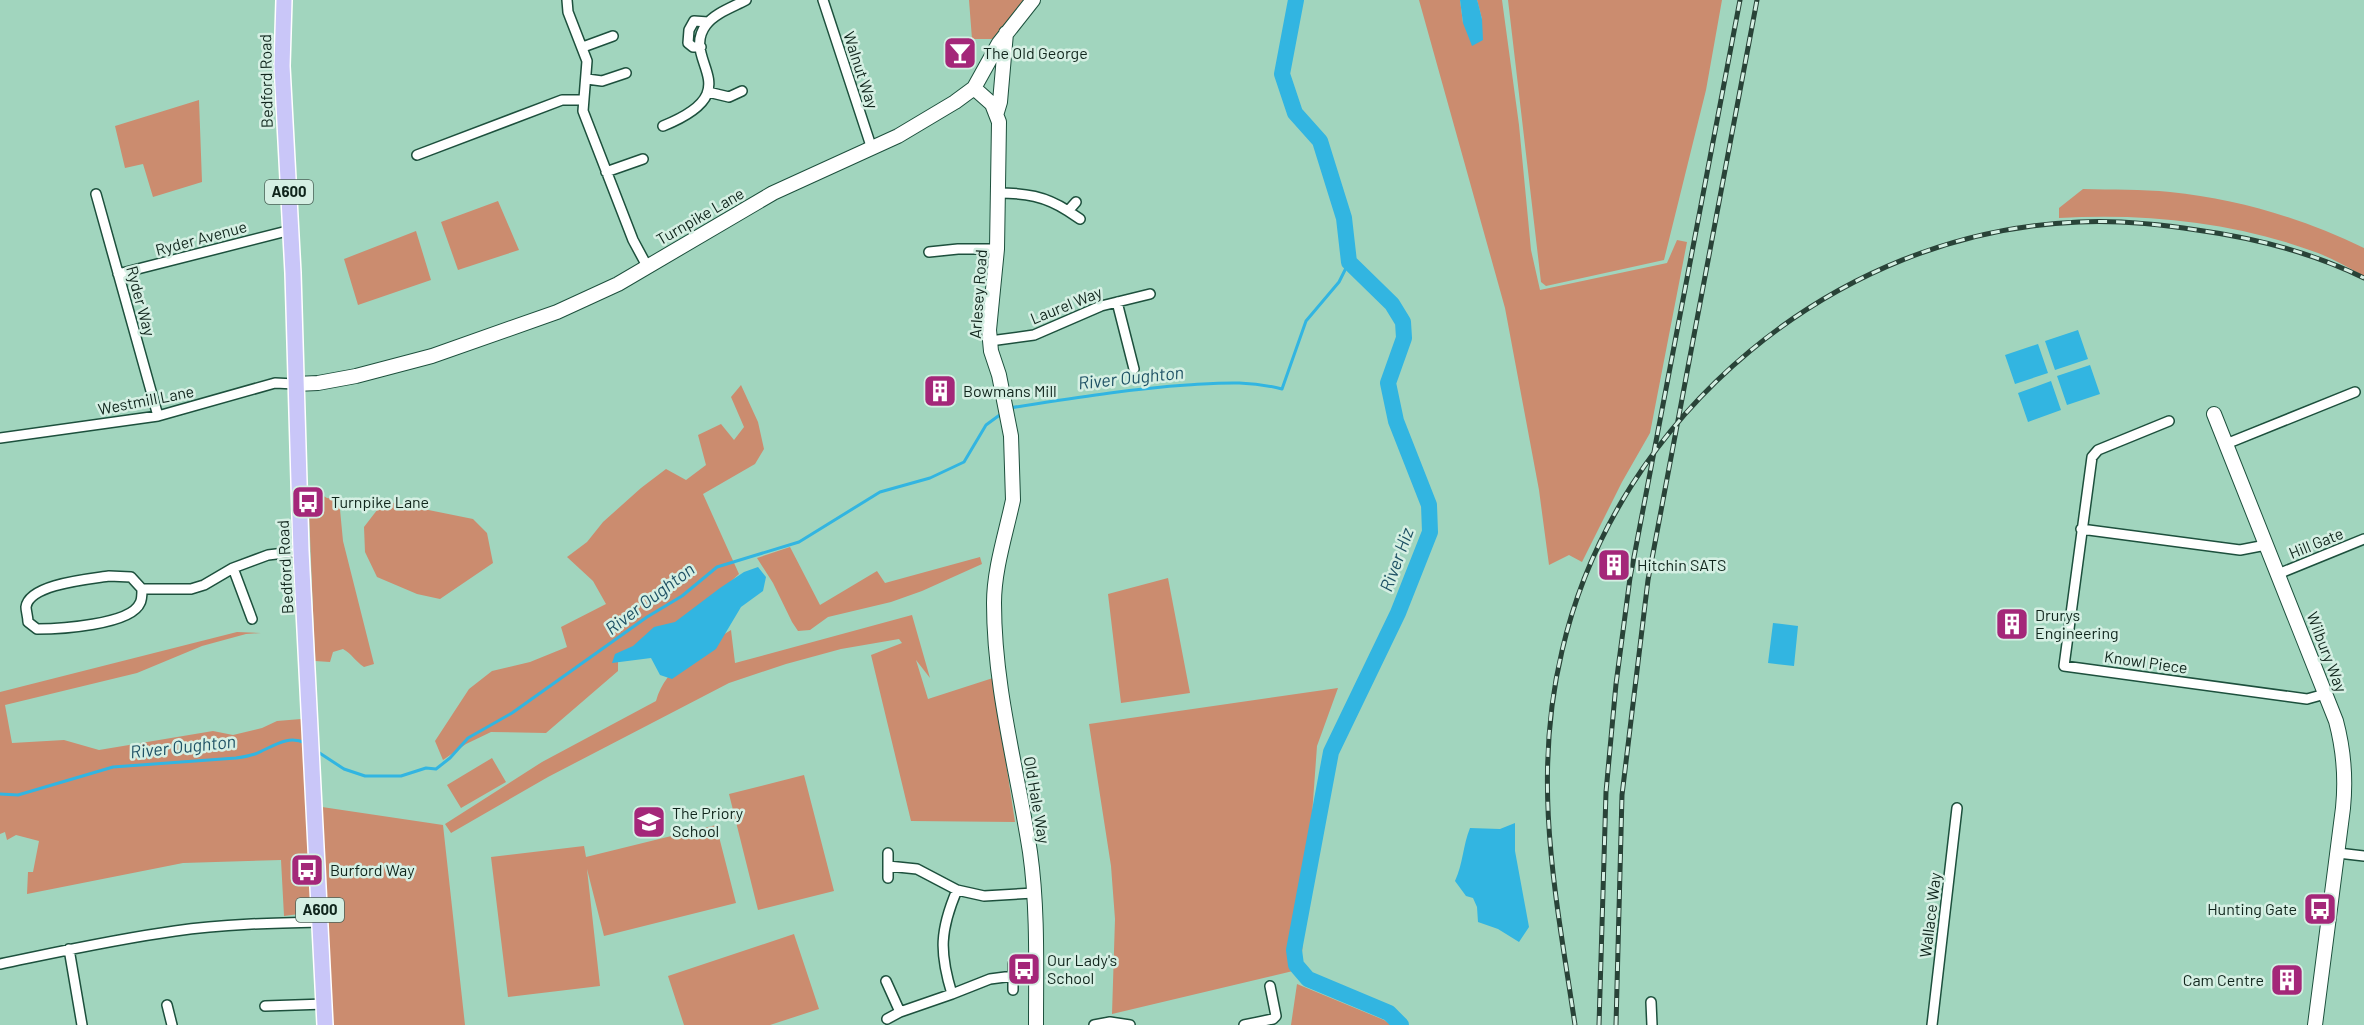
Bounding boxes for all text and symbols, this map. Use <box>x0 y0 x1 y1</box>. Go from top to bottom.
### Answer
street label: Walnut Way <box>840 29 883 111</box>
street label: Bedford Road <box>255 34 276 128</box>
bar icon: The Old George <box>942 35 978 71</box>
place label: The Old George <box>983 43 1088 62</box>
road number: A600 <box>265 180 313 204</box>
street label: Turnpike Lane <box>653 183 747 248</box>
street label: Ryder Avenue <box>153 216 249 259</box>
street label: Arlesey Road <box>965 249 990 339</box>
street label: Ryder Way <box>123 264 160 339</box>
street label: Laurel Way <box>1027 281 1105 328</box>
water label: River Oughton <box>1077 361 1185 394</box>
building icon: Bowmans Mill <box>922 373 958 409</box>
street label: Westmill Lane <box>96 381 195 418</box>
place label: Bowmans Mill <box>963 381 1057 400</box>
bus stop icon: Turnpike Lane <box>290 484 326 520</box>
place label: Turnpike Lane <box>331 492 429 511</box>
street label: Bedford Road <box>273 520 296 614</box>
street label: Hill Gate <box>2286 523 2346 562</box>
water label: River Hiz <box>1374 525 1418 594</box>
building icon: Hitchin SATS <box>1596 547 1632 583</box>
place label: Hitchin SATS <box>1637 555 1726 574</box>
water label: River Oughton <box>600 557 698 639</box>
place label: Drurys Engineering <box>2035 605 2119 642</box>
building icon: Drurys Engineering <box>1994 606 2030 642</box>
street label: Wilbury Way <box>2303 609 2352 695</box>
street label: Knowl Piece <box>2103 646 2189 677</box>
water label: River Oughton <box>129 730 237 763</box>
street label: Old Hale Way <box>1020 755 1055 846</box>
place label: The Priory School <box>672 803 744 840</box>
school or university icon: The Priory School <box>631 804 667 840</box>
bus stop icon: Burford Way <box>289 852 325 888</box>
place label: Burford Way <box>330 860 415 879</box>
street label: Wallace Way <box>1915 871 1944 959</box>
bus stop icon: Hunting Gate <box>2302 891 2338 927</box>
road number: A600 <box>296 898 344 922</box>
place label: Hunting Gate <box>2207 899 2297 918</box>
place label: Our Lady's School <box>1047 950 1117 987</box>
bus stop icon: Our Lady's School <box>1006 951 1042 987</box>
building icon: Cam Centre <box>2269 962 2305 998</box>
place label: Cam Centre <box>2183 970 2264 989</box>

